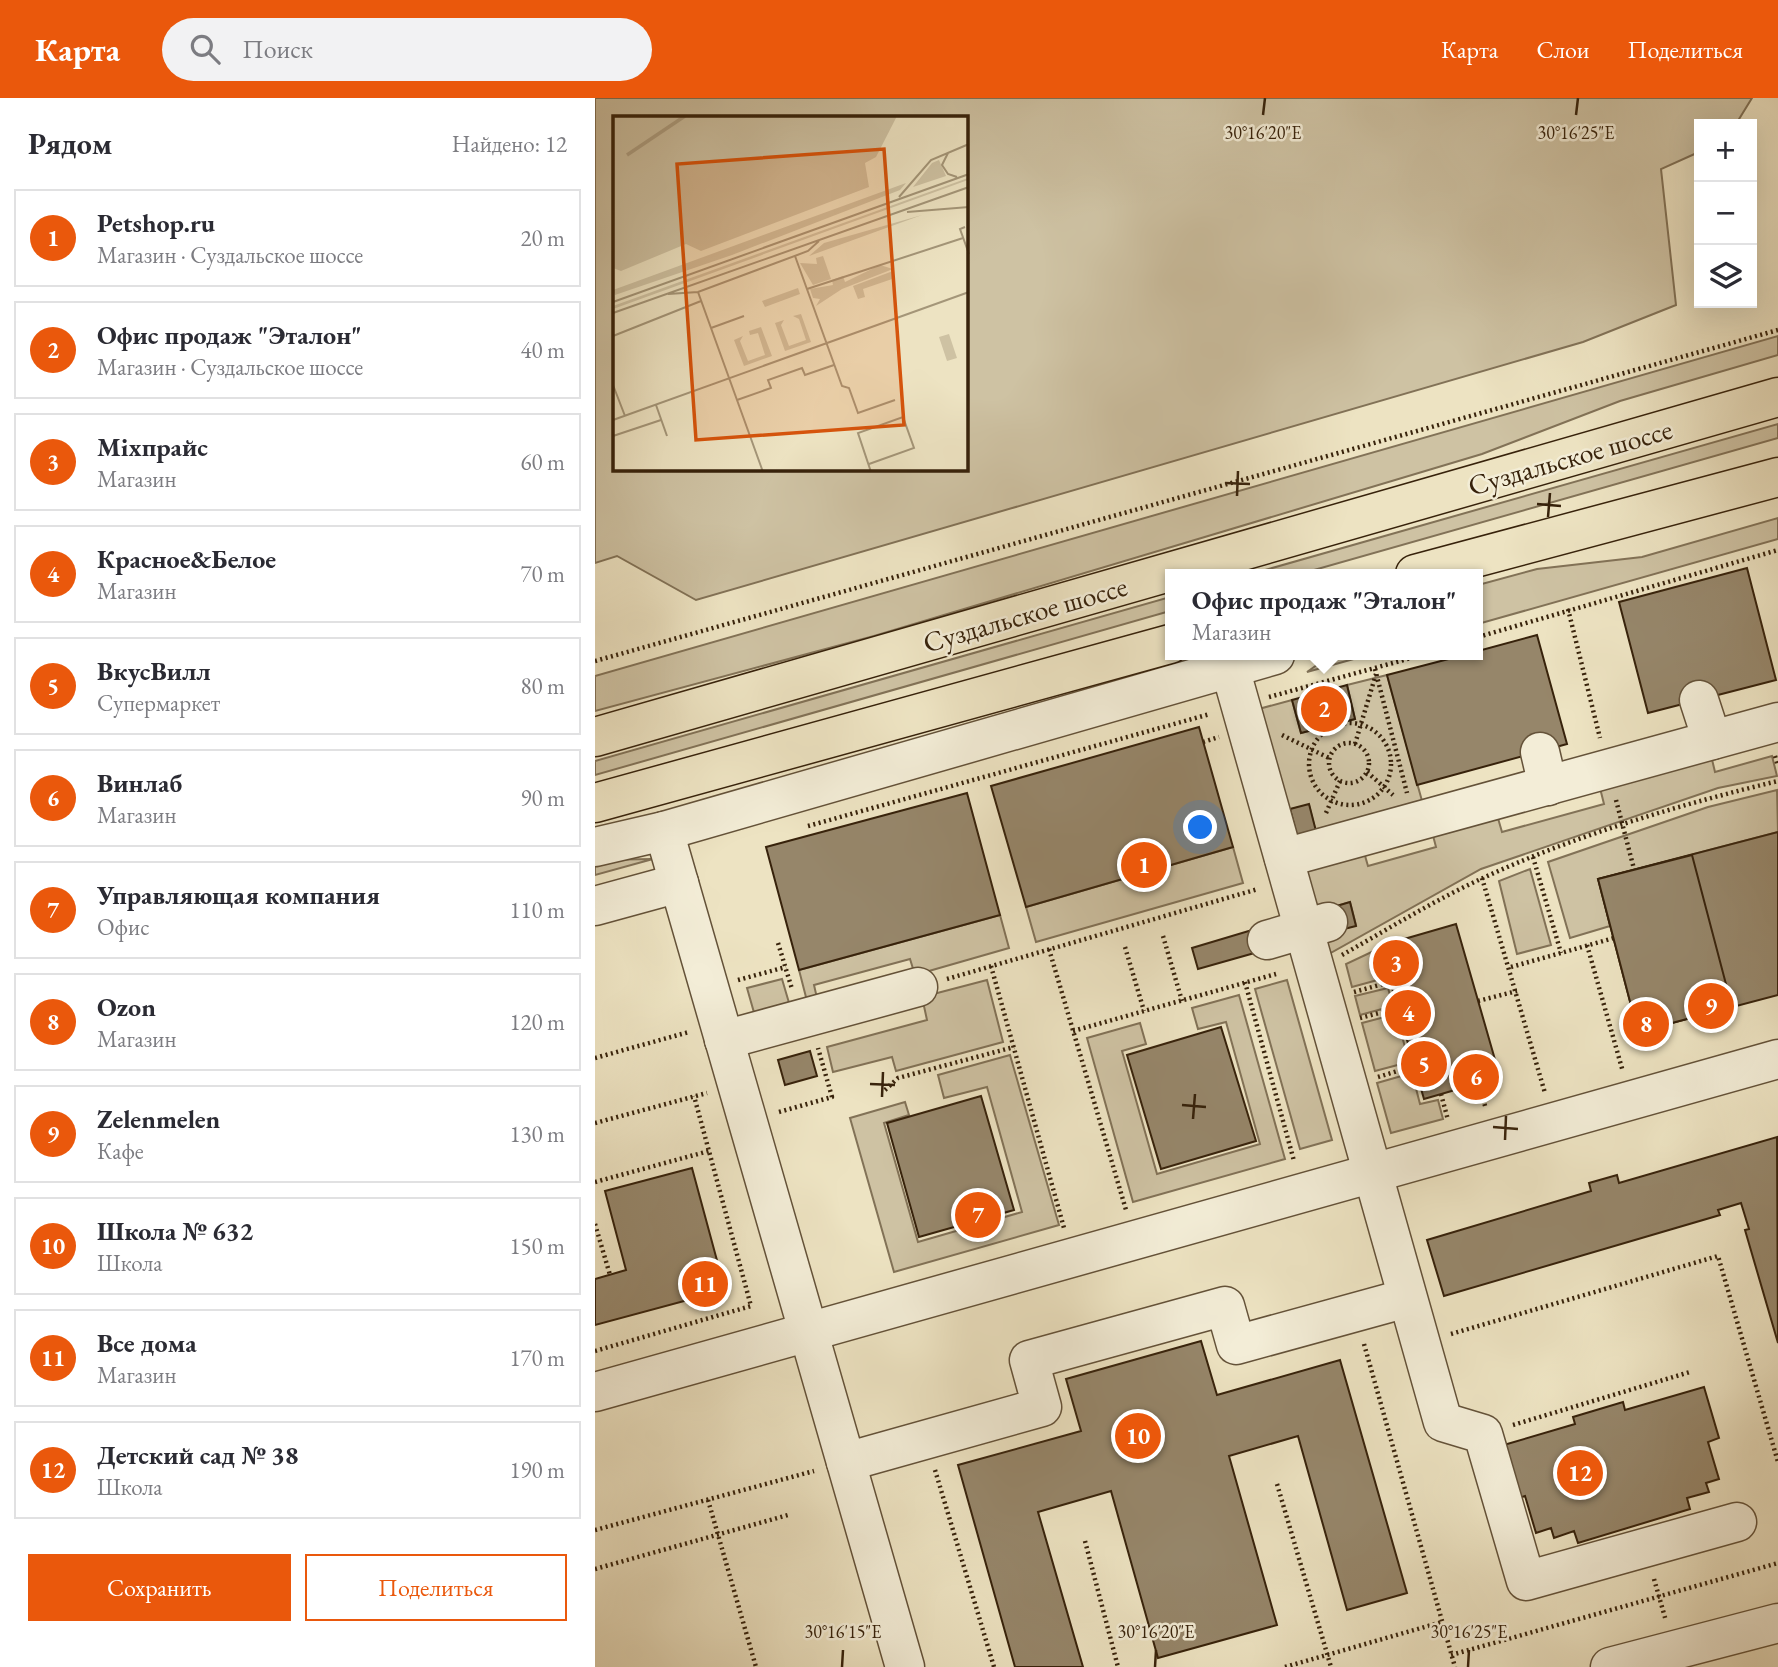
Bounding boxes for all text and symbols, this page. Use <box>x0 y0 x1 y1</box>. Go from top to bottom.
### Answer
search box <box>162 18 652 81</box>
text: Карта <box>35 28 120 71</box>
icon: search <box>186 30 224 68</box>
text: Поиск <box>242 32 313 66</box>
text: Карта <box>1441 34 1498 65</box>
text: Слои <box>1536 34 1590 65</box>
text: Поделиться <box>1628 34 1743 65</box>
inset map <box>613 116 968 471</box>
map controls <box>1694 119 1757 308</box>
button: + <box>1694 119 1757 182</box>
text: 30°16'20"E <box>1225 121 1301 144</box>
text: 30°16'25"E <box>1538 121 1614 144</box>
text: Рядом <box>28 124 112 163</box>
text: Найдено: 12 <box>452 129 567 159</box>
button: − <box>1694 182 1757 245</box>
text: Petshop.ru <box>97 206 215 240</box>
text: 1 <box>47 223 59 253</box>
text: 20 m <box>520 223 565 253</box>
text: Магазин · Суздальское шоссе <box>97 240 363 270</box>
button: layers <box>1694 245 1757 308</box>
text: Офис продаж "Эталон" <box>97 318 362 352</box>
text: 2 <box>47 335 59 365</box>
text: 40 m <box>520 335 565 365</box>
text: Магазин · Суздальское шоссе <box>97 352 363 382</box>
street label: Суздальское шоссе <box>1464 411 1676 503</box>
text: Mixпрайс <box>97 430 208 464</box>
text: 3 <box>47 447 59 477</box>
text: 60 m <box>520 447 565 477</box>
text: Магазин <box>97 464 176 494</box>
text: Красное&Белое <box>97 542 276 576</box>
text: 4 <box>47 559 59 589</box>
text: 70 m <box>520 559 565 589</box>
street label: Суздальское шоссе <box>919 568 1131 660</box>
popup <box>1165 569 1483 660</box>
text: Магазин <box>97 576 176 606</box>
text: Офис продаж "Эталон" <box>1192 583 1456 617</box>
text: Магазин <box>1192 617 1271 647</box>
text: ВкусВилл <box>97 654 211 688</box>
text: 5 <box>47 671 59 701</box>
text: 80 m <box>520 671 565 701</box>
pin: 2 <box>1301 683 1347 735</box>
text: Супермаркет <box>97 688 220 718</box>
text: Винлаб <box>97 766 182 800</box>
text: 6 <box>47 783 59 813</box>
text: 90 m <box>520 783 565 813</box>
text: Магазин <box>97 800 176 830</box>
your location <box>1183 810 1217 844</box>
pin: 1 <box>1121 839 1167 891</box>
text: Управляющая компания <box>97 878 380 912</box>
text: 7 <box>47 895 59 925</box>
text: 110 m <box>509 895 565 925</box>
text: Офис <box>97 912 150 942</box>
pin: 3 <box>1373 937 1419 989</box>
pin: 9 <box>1688 980 1734 1032</box>
pin: 4 <box>1385 987 1431 1039</box>
text: Ozon <box>97 990 156 1024</box>
pin: 8 <box>1623 998 1669 1050</box>
text: 8 <box>47 1007 59 1037</box>
text: 120 m <box>509 1007 565 1037</box>
text: Магазин <box>97 1024 176 1054</box>
pin: 5 <box>1401 1038 1447 1090</box>
pin: 6 <box>1453 1051 1499 1103</box>
text: Zelenmelen <box>97 1102 220 1136</box>
text: 9 <box>47 1119 59 1149</box>
text: 130 m <box>509 1119 565 1149</box>
text: Кафе <box>97 1136 144 1166</box>
pin: 7 <box>955 1189 1001 1241</box>
text: Школа № 632 <box>97 1214 253 1248</box>
text: 10 <box>41 1231 65 1261</box>
text: 150 m <box>509 1231 565 1261</box>
text: Школа <box>97 1248 162 1278</box>
pin: 11 <box>682 1258 728 1310</box>
text: Все дома <box>97 1326 197 1360</box>
text: 11 <box>41 1343 65 1373</box>
text: 170 m <box>509 1343 565 1373</box>
text: Магазин <box>97 1360 176 1390</box>
pin: 10 <box>1115 1410 1161 1462</box>
text: Детский сад № 38 <box>97 1438 299 1472</box>
pin: 12 <box>1557 1447 1603 1499</box>
text: 12 <box>41 1455 65 1485</box>
text: 190 m <box>509 1455 565 1485</box>
text: Школа <box>97 1472 162 1502</box>
button: Сохранить <box>28 1554 291 1621</box>
button: Поделиться <box>305 1554 567 1621</box>
text: 30°16'15"E <box>805 1620 881 1643</box>
text: 30°16'20"E <box>1118 1620 1194 1643</box>
text: 30°16'25"E <box>1431 1620 1507 1643</box>

